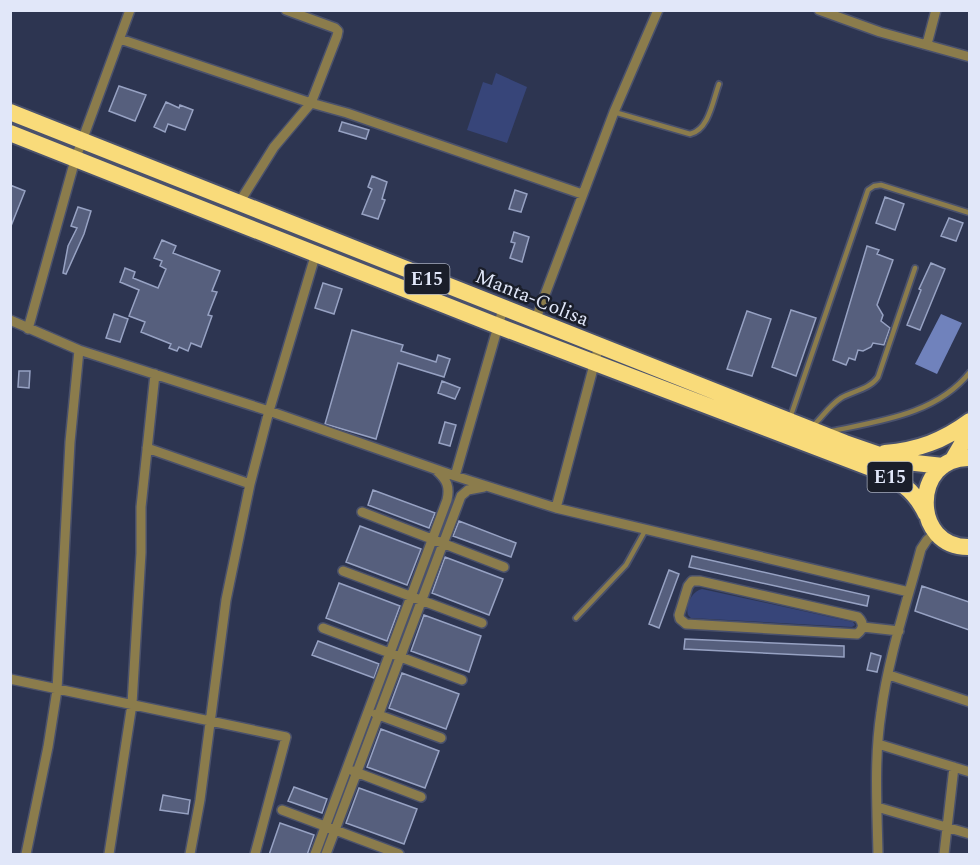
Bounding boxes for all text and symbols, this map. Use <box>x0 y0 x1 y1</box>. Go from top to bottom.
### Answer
street label: Manta-Colisa <box>471 262 594 335</box>
road number: E15 <box>404 264 450 294</box>
road number: E15 <box>868 462 912 492</box>

